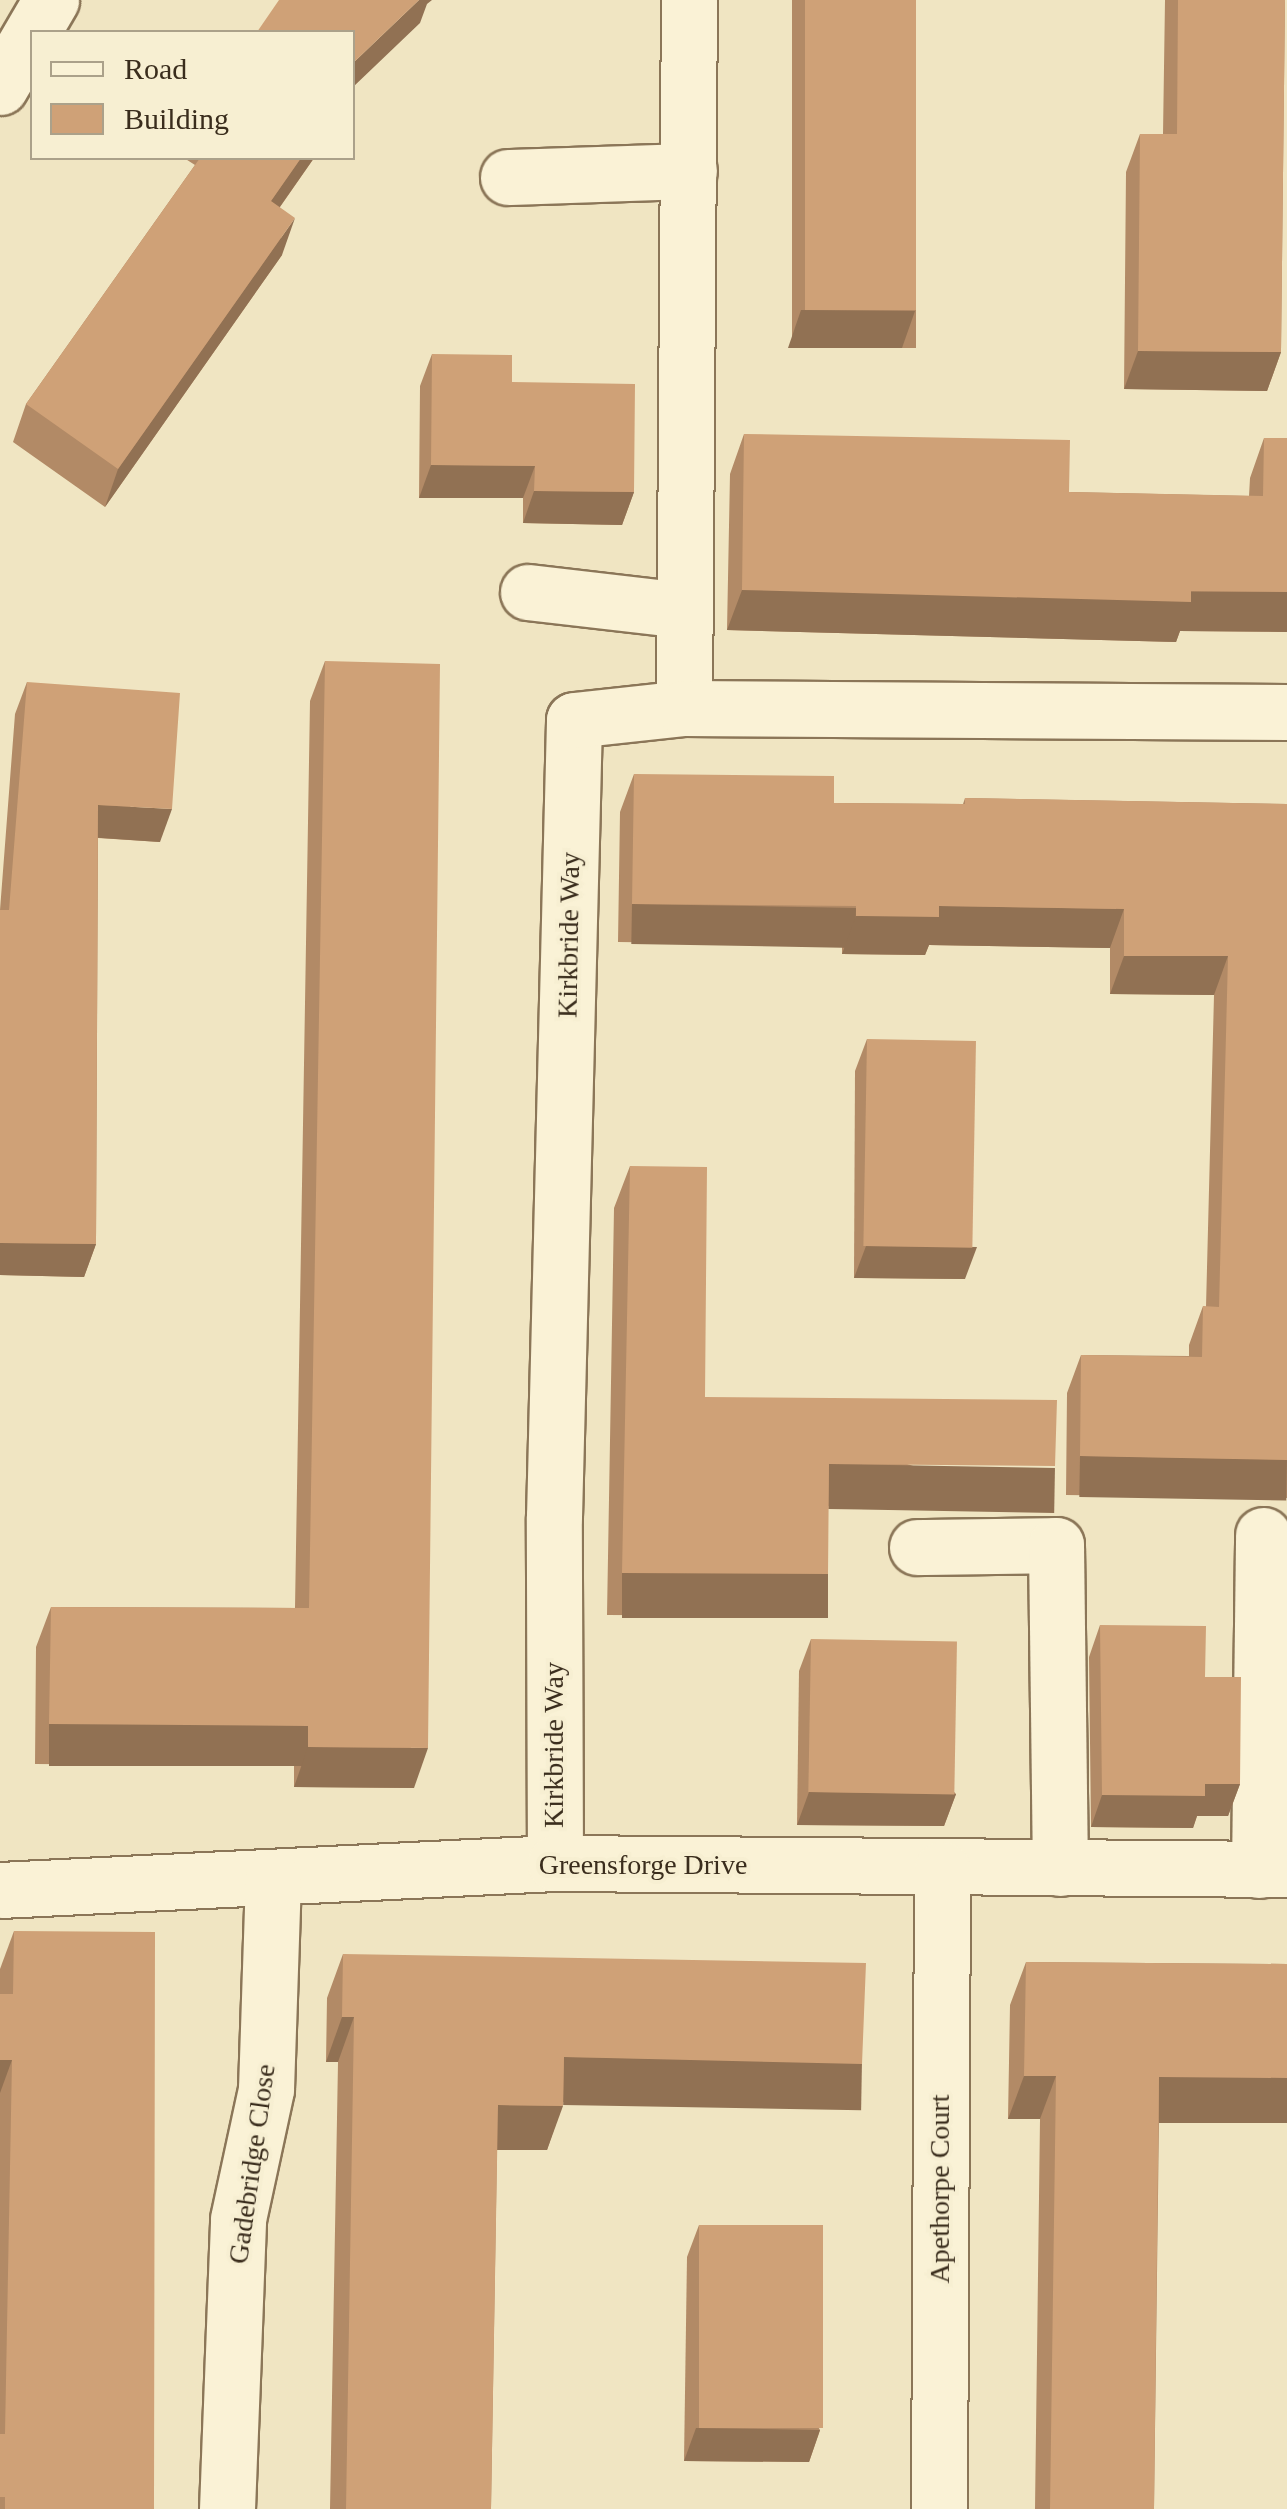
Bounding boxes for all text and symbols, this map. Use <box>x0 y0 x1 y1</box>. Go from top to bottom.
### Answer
legend <box>30 30 355 160</box>
text: Road <box>124 52 187 85</box>
text: Building <box>124 102 229 135</box>
street label: Kirkbride Way <box>551 851 587 1019</box>
street label: Kirkbride Way <box>537 1662 571 1828</box>
street label: Greensforge Drive <box>539 1848 747 1882</box>
street label: Gadebridge Close <box>221 2062 283 2266</box>
street label: Apethorpe Court <box>923 2095 957 2283</box>

